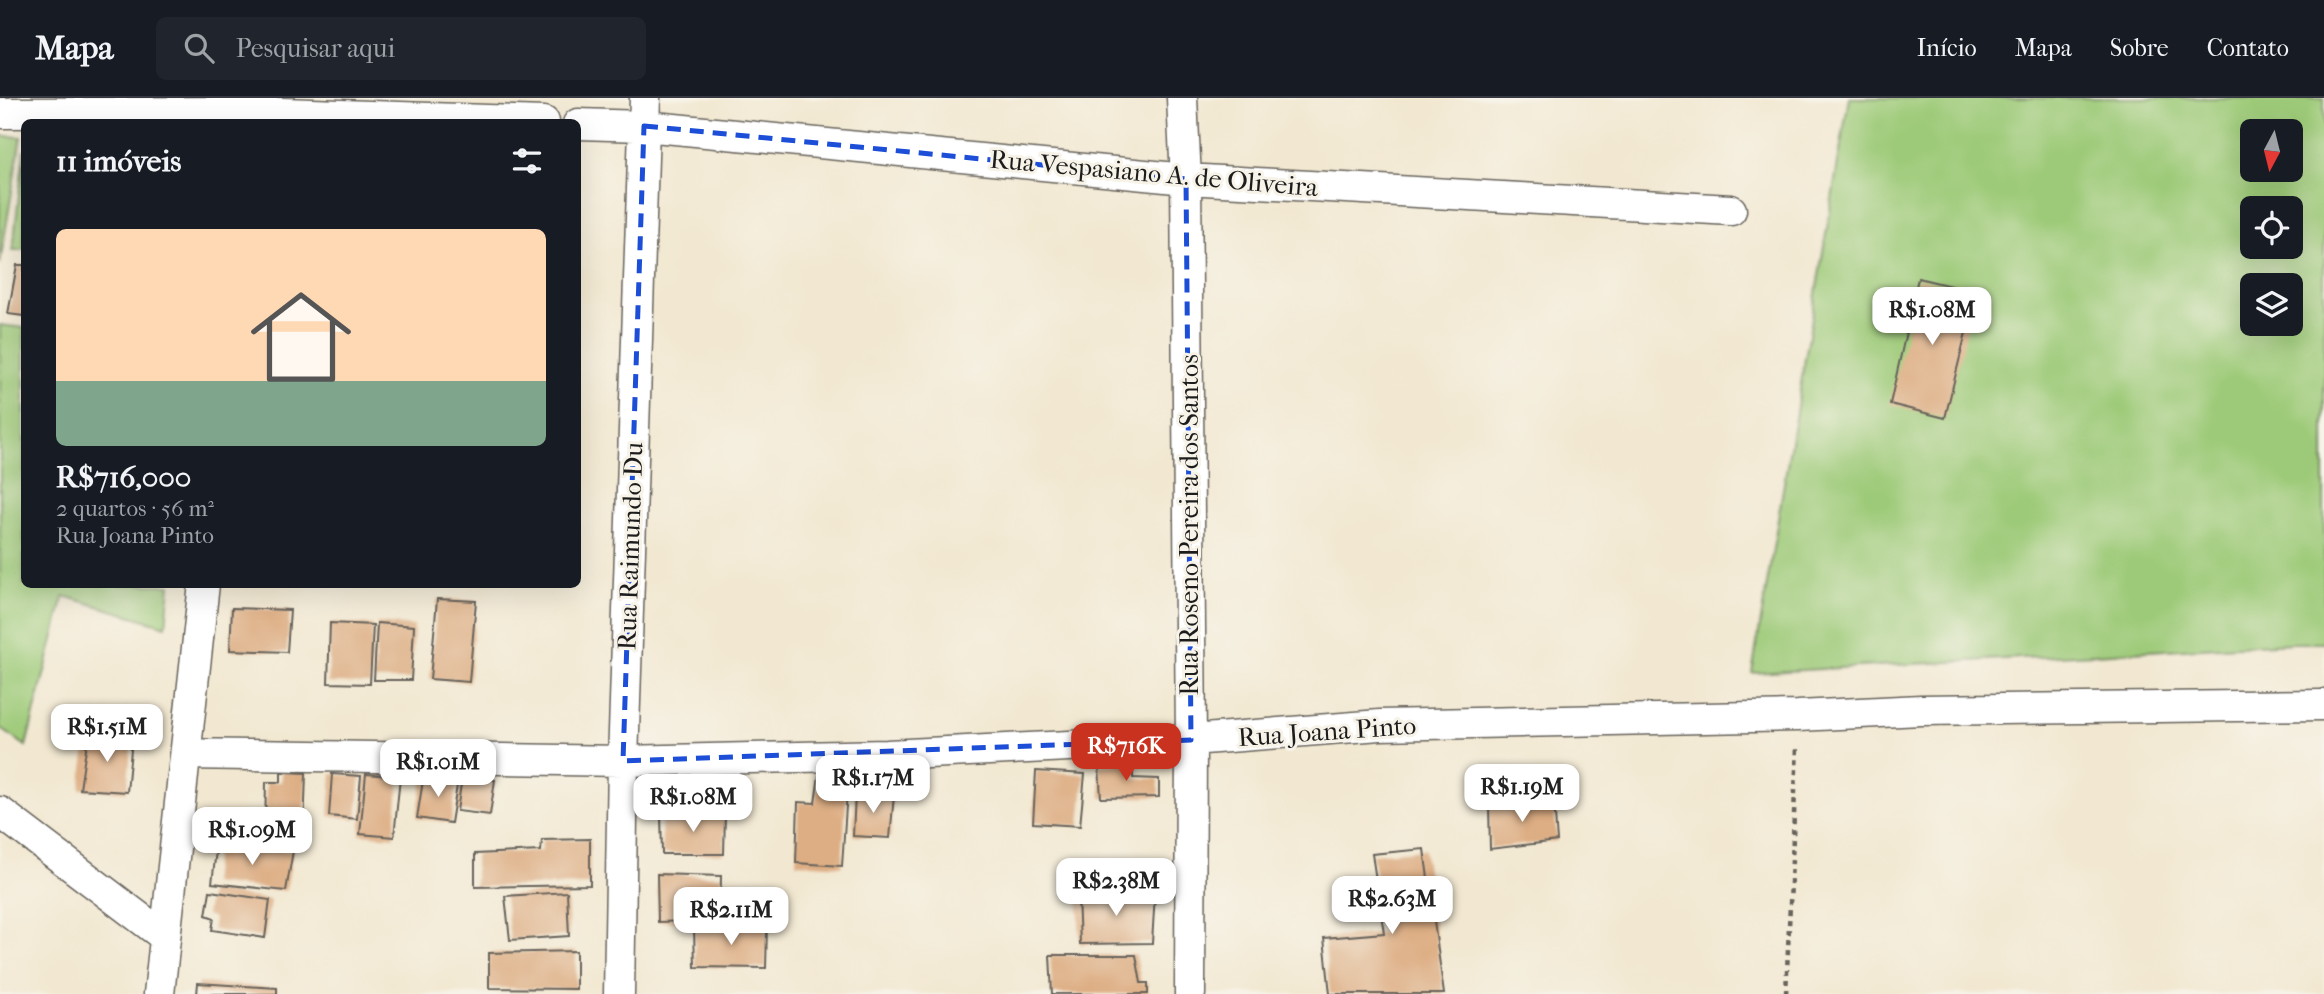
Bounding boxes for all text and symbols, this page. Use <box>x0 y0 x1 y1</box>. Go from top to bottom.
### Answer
search box <box>156 17 646 80</box>
text: Mapa <box>35 29 114 68</box>
icon: search <box>180 29 218 67</box>
text: Pesquisar aqui <box>236 33 395 64</box>
text: Início <box>1917 34 1977 62</box>
text: Mapa <box>2015 34 2072 62</box>
text: Sobre <box>2110 34 2169 62</box>
text: Contato <box>2207 34 2289 62</box>
north arrow <box>2240 119 2303 182</box>
map controls <box>2240 119 2303 336</box>
icon: filters <box>508 142 546 180</box>
text: 11 imóveis <box>56 144 181 179</box>
street label: Rua Vespasiano A. de Oliveira <box>989 144 1320 203</box>
button: locate <box>2240 196 2303 259</box>
button: layers <box>2240 273 2303 336</box>
icon: home <box>238 274 364 400</box>
pin: R$1.08M <box>1867 288 1997 347</box>
text: R$1.08M <box>1888 296 1976 323</box>
street label: Rua Roseno Pereira dos Santos <box>1174 354 1205 696</box>
street label: Rua Raimundo Du <box>611 441 650 651</box>
text: R$716,000 <box>56 460 191 495</box>
text: 2 quartos · 56 m² <box>56 495 214 522</box>
text: Rua Joana Pinto <box>56 522 214 549</box>
pin: R$1.51M <box>42 704 172 764</box>
street label: Rua Joana Pinto <box>1237 710 1417 753</box>
text: R$1.51M <box>67 713 147 740</box>
pin: R$716K <box>1069 724 1183 783</box>
text: R$716K <box>1087 732 1165 759</box>
pin: R$1.01M <box>373 740 503 799</box>
text: R$1.01M <box>396 748 480 775</box>
pin: R$1.17M <box>808 756 938 815</box>
text: R$1.17M <box>832 764 914 791</box>
pin: R$1.19M <box>1457 764 1587 824</box>
text: R$1.19M <box>1480 773 1564 800</box>
pin: R$1.08M <box>628 774 758 834</box>
text: R$1.08M <box>649 783 737 810</box>
pin: R$1.09M <box>187 808 317 867</box>
text: R$1.09M <box>208 816 296 843</box>
pin: R$2.38M <box>1051 858 1181 918</box>
text: R$2.38M <box>1072 867 1160 894</box>
pin: R$2.63M <box>1327 876 1457 936</box>
text: R$2.63M <box>1348 885 1436 912</box>
pin: R$2.11M <box>666 888 796 947</box>
text: R$2.11M <box>689 896 773 923</box>

